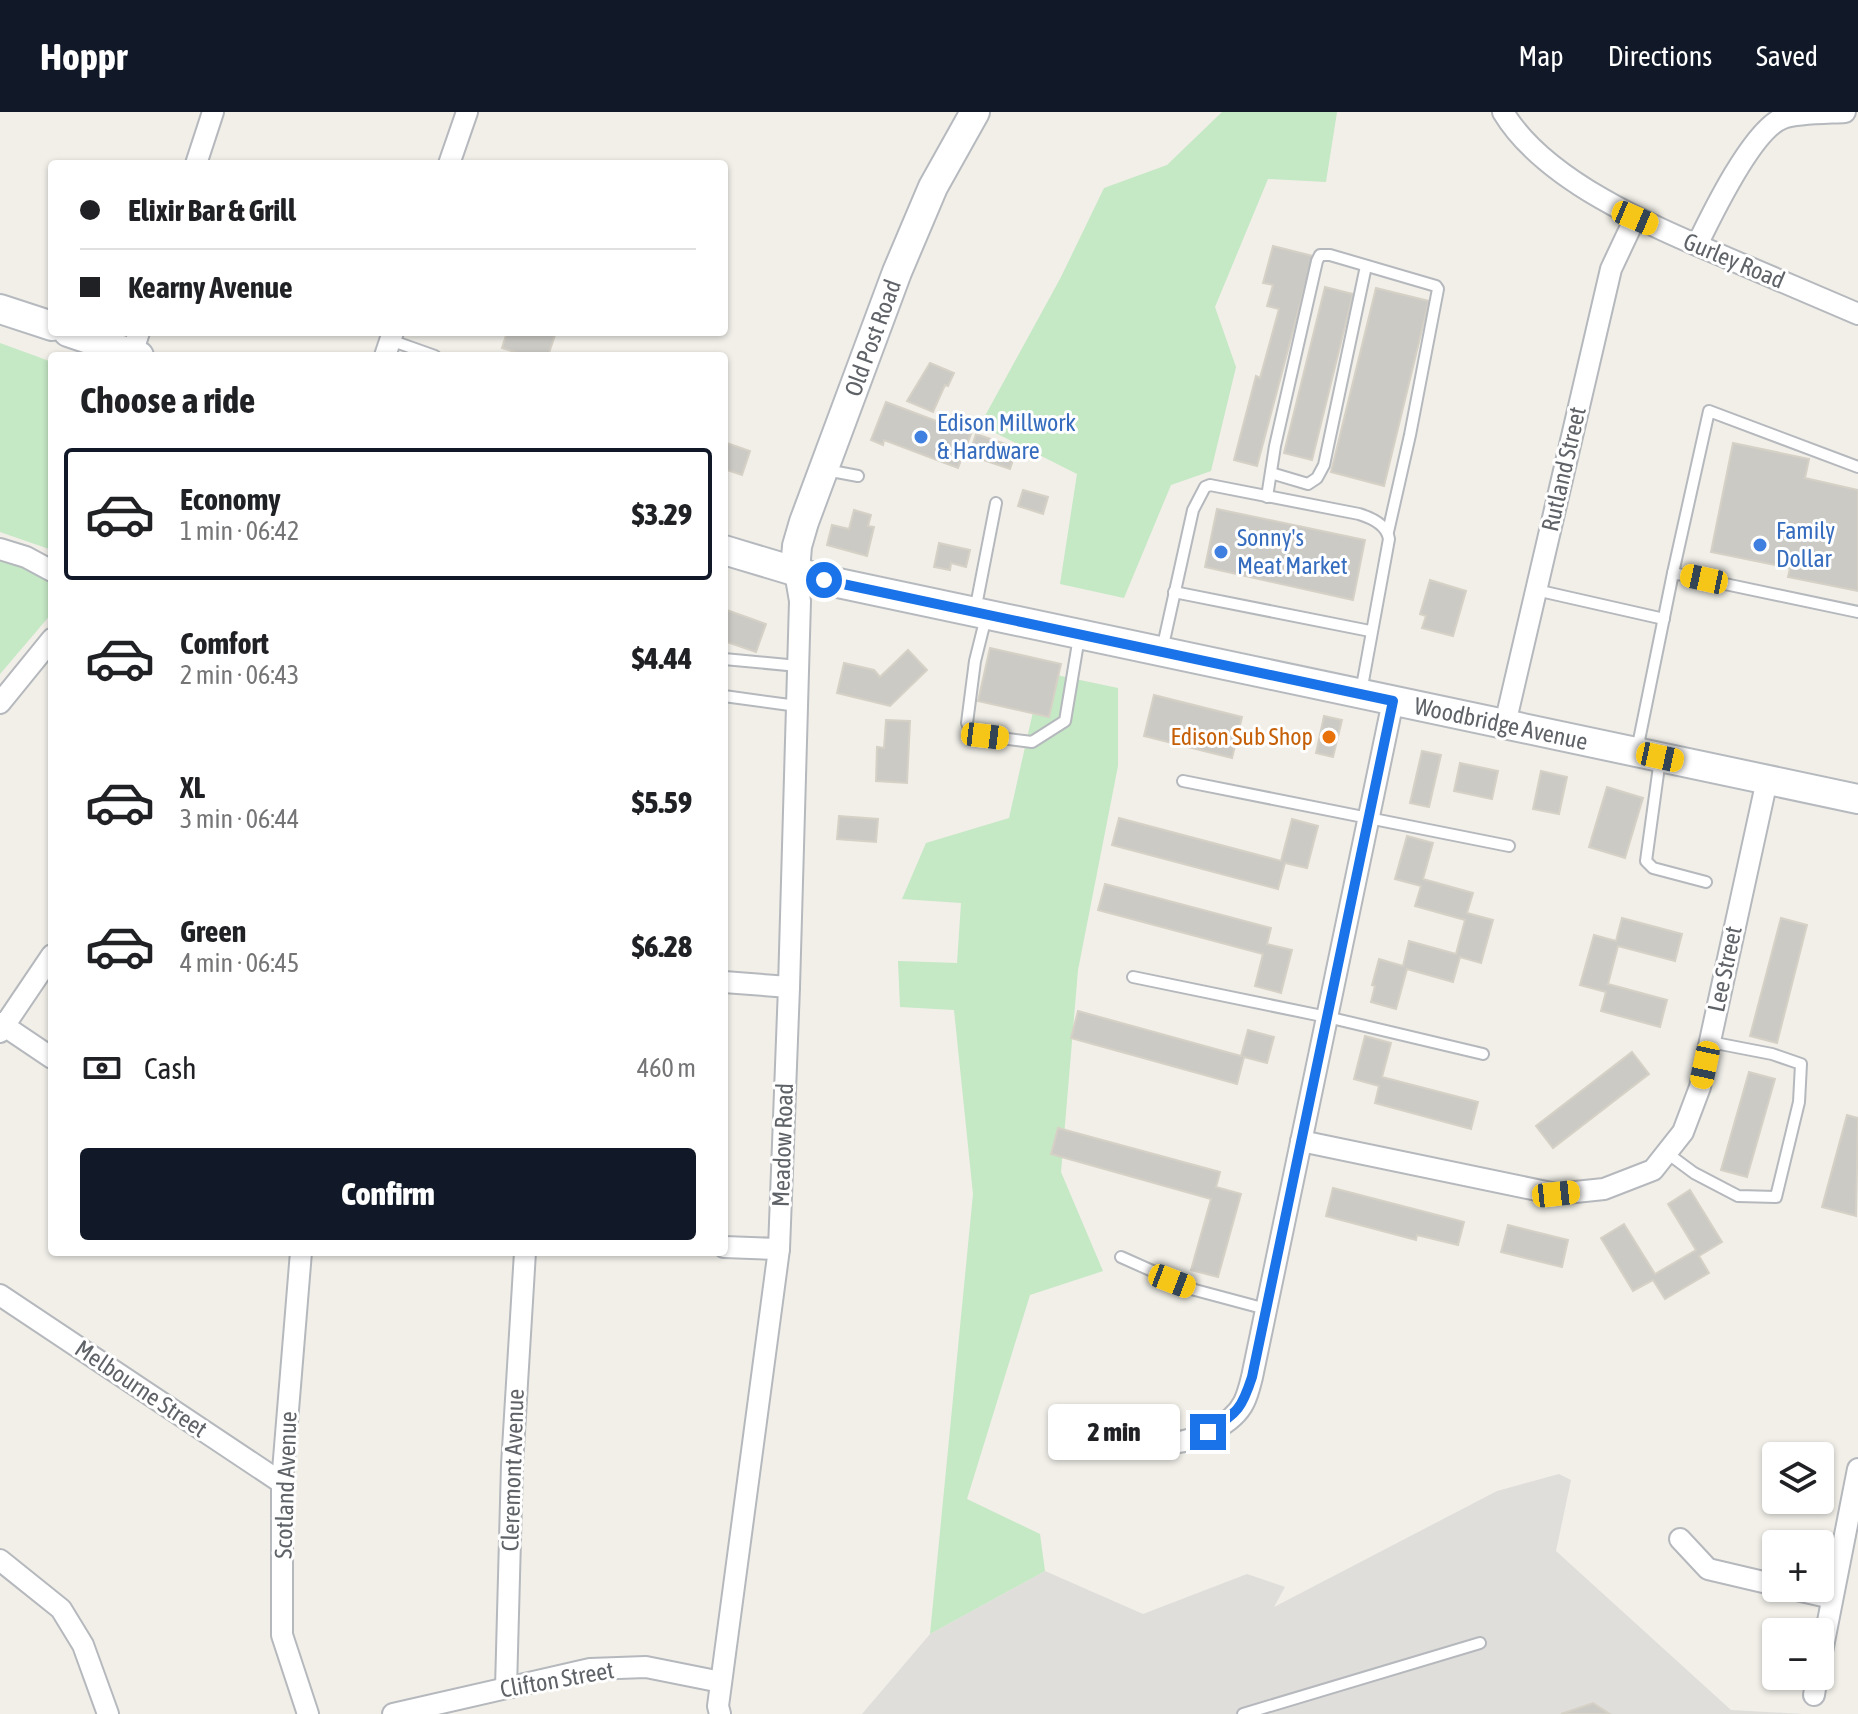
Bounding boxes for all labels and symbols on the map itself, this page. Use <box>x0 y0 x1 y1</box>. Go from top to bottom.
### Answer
car <box>1608 198 1662 238</box>
street label: Gurley Road <box>1680 227 1789 294</box>
street label: Old Post Road <box>839 276 906 400</box>
street label: Rutland Street <box>1536 404 1591 534</box>
place label: Edison Millwork & Hardware <box>937 409 1076 464</box>
marker: Edison Millwork & Hardware <box>912 428 930 446</box>
place label: Family Dollar <box>1776 517 1835 572</box>
place label: Sonny's Meat Market <box>1237 524 1348 579</box>
marker: Family Dollar <box>1751 536 1769 554</box>
marker: Sonny's Meat Market <box>1212 543 1230 561</box>
route start <box>806 562 842 598</box>
car <box>1678 562 1730 596</box>
street label: Woodbridge Avenue <box>1412 692 1590 755</box>
car <box>960 721 1010 751</box>
place label: Edison Sub Shop <box>1170 723 1313 750</box>
marker: Edison Sub Shop <box>1320 728 1338 746</box>
car <box>1634 740 1686 774</box>
street label: Lee Street <box>1702 924 1747 1014</box>
car <box>1688 1039 1722 1091</box>
street label: Meadow Road <box>767 1083 798 1207</box>
car <box>1531 1180 1581 1208</box>
car <box>1145 1261 1199 1301</box>
street label: Melbourne Street <box>70 1335 212 1443</box>
street label: Cleremont Avenue <box>496 1388 529 1552</box>
callout: 2 min <box>1048 1404 1180 1460</box>
street label: Scotland Avenue <box>269 1411 302 1559</box>
route end <box>1190 1414 1226 1450</box>
street label: Clifton Street <box>498 1656 616 1703</box>

